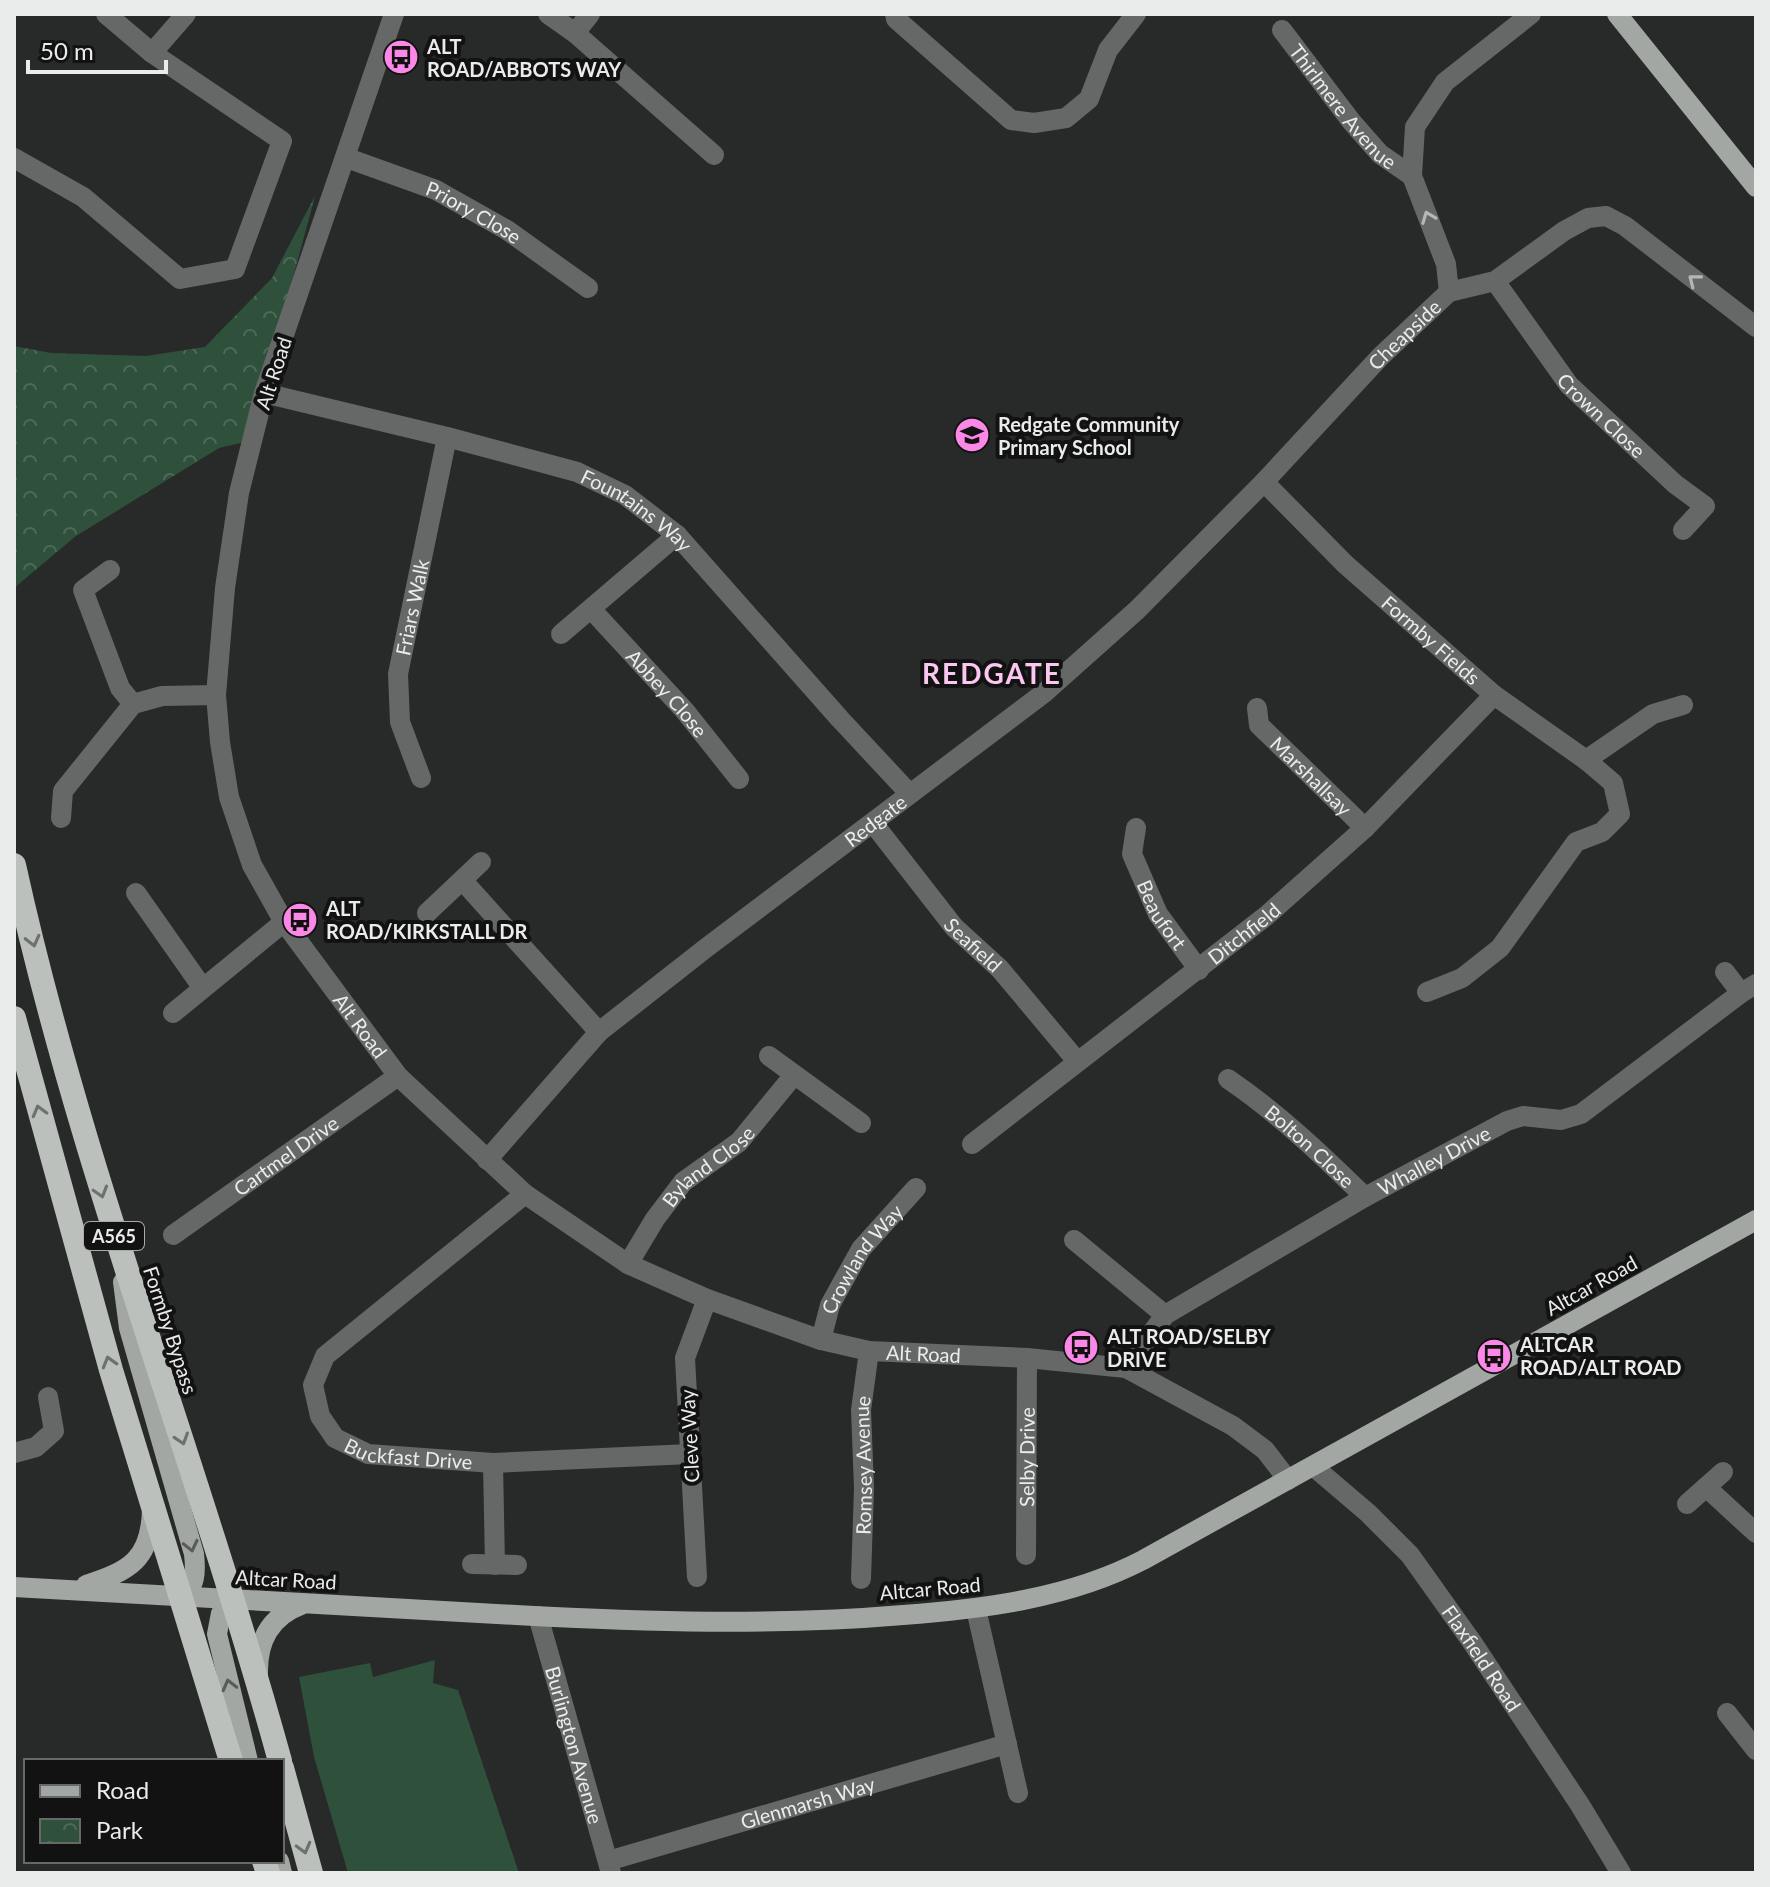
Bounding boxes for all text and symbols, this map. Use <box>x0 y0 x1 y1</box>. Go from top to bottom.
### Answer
scale bar <box>28 24 166 74</box>
place label: ALT ROAD/ABBOTS WAY <box>426 34 622 81</box>
text: 50 m <box>40 36 94 65</box>
bus stop icon: ALT ROAD/ABBOTS WAY <box>382 38 420 76</box>
street label: Thirlmere Avenue <box>1285 39 1401 174</box>
street label: Priory Close <box>423 175 526 249</box>
one-way arrow <box>1421 211 1438 225</box>
one-way arrow <box>1688 276 1703 290</box>
street label: Cheapside <box>1363 294 1446 375</box>
street label: Alt Road <box>250 334 296 412</box>
street label: Crown Close <box>1552 369 1651 462</box>
place label: Redgate Community Primary School <box>998 412 1180 459</box>
school or university icon: Redgate Community Primary School <box>953 416 991 454</box>
street label: Fountains Way <box>577 464 698 557</box>
street label: Friars Walk <box>390 556 434 658</box>
street label: Formby Fields <box>1377 590 1485 689</box>
street label: Abbey Close <box>622 644 713 742</box>
district label: REDGATE <box>922 656 1062 690</box>
street label: Marshallsay <box>1266 731 1357 821</box>
street label: Redgate <box>839 789 911 852</box>
street label: Beaufort <box>1133 876 1192 954</box>
place label: ALT ROAD/KIRKSTALL DR <box>325 896 527 943</box>
street label: Ditchfield <box>1203 897 1285 969</box>
bus stop icon: ALT ROAD/KIRKSTALL DR <box>281 901 319 939</box>
street label: Seafield <box>939 913 1007 977</box>
one-way arrow <box>23 934 40 947</box>
street label: Alt Road <box>329 988 393 1063</box>
street label: Bolton Close <box>1260 1099 1360 1192</box>
one-way arrow <box>32 1105 48 1119</box>
street label: Cartmel Drive <box>229 1110 343 1200</box>
street label: Whalley Drive <box>1373 1120 1494 1200</box>
street label: Byland Close <box>657 1121 759 1211</box>
one-way arrow <box>92 1185 108 1198</box>
street label: Crowland Way <box>816 1199 908 1316</box>
road number: A565 <box>84 1222 144 1250</box>
street label: Altcar Road <box>1541 1250 1641 1320</box>
street label: Formby Bypass <box>139 1263 203 1397</box>
place label: ALT ROAD/SELBY DRIVE <box>1106 1324 1272 1371</box>
bus stop icon: ALT ROAD/SELBY DRIVE <box>1062 1328 1100 1366</box>
place label: ALTCAR ROAD/ALT ROAD <box>1519 1332 1682 1379</box>
bus stop icon: ALTCAR ROAD/ALT ROAD <box>1475 1337 1513 1375</box>
street label: Alt Road <box>885 1340 961 1367</box>
one-way arrow <box>102 1355 118 1369</box>
street label: Cleve Way <box>675 1388 703 1483</box>
street label: Romsey Avenue <box>849 1394 876 1535</box>
street label: Selby Drive <box>1014 1407 1039 1507</box>
one-way arrow <box>172 1431 188 1445</box>
street label: Buckfast Drive <box>341 1433 473 1473</box>
one-way arrow <box>182 1539 199 1553</box>
street label: Altcar Road <box>235 1564 337 1594</box>
street label: Altcar Road <box>879 1572 981 1604</box>
street label: Flaxfield Road <box>1437 1600 1526 1716</box>
street label: Burlington Avenue <box>541 1663 608 1826</box>
one-way arrow <box>222 1679 239 1693</box>
legend <box>24 1759 284 1863</box>
street label: Glenmarsh Way <box>738 1771 878 1834</box>
text: Road <box>96 1775 149 1804</box>
text: Park <box>96 1815 144 1844</box>
one-way arrow <box>295 1840 311 1854</box>

